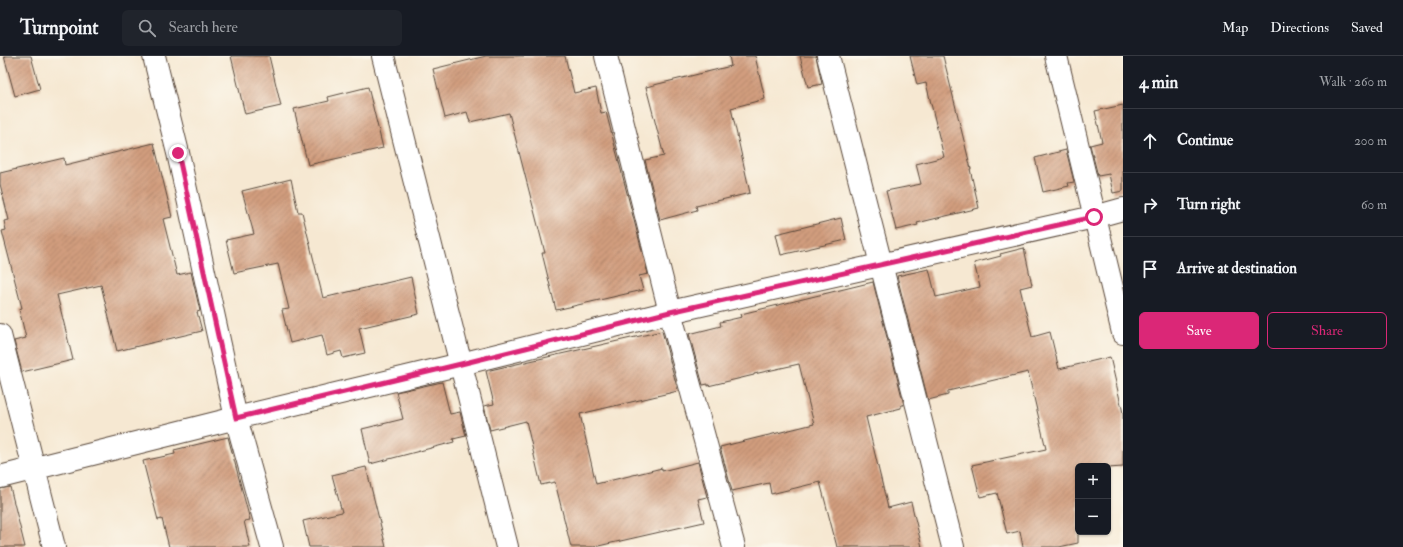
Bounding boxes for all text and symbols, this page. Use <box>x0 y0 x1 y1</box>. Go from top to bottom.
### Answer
search box <box>122 10 402 46</box>
text: Turnpoint <box>20 16 98 40</box>
icon: search <box>136 17 158 39</box>
text: Search here <box>168 18 238 37</box>
text: Map <box>1222 19 1248 36</box>
text: Directions <box>1270 19 1329 36</box>
text: Saved <box>1351 19 1383 36</box>
text: 4 min <box>1139 72 1178 93</box>
text: Walk · 260 m <box>1319 74 1387 90</box>
icon: ahead <box>1139 130 1161 152</box>
text: Continue <box>1177 131 1233 150</box>
text: 200 m <box>1354 133 1387 149</box>
route end <box>169 144 187 162</box>
icon: right <box>1139 194 1161 216</box>
text: Turn right <box>1177 195 1240 214</box>
text: 60 m <box>1361 197 1387 213</box>
route start <box>1085 208 1103 226</box>
icon: arrive <box>1139 258 1161 280</box>
text: Arrive at destination <box>1177 259 1297 278</box>
button: Save <box>1139 312 1259 349</box>
button: Share <box>1267 312 1387 349</box>
map controls <box>1075 463 1111 535</box>
button: + <box>1075 463 1111 499</box>
button: − <box>1075 499 1111 535</box>

